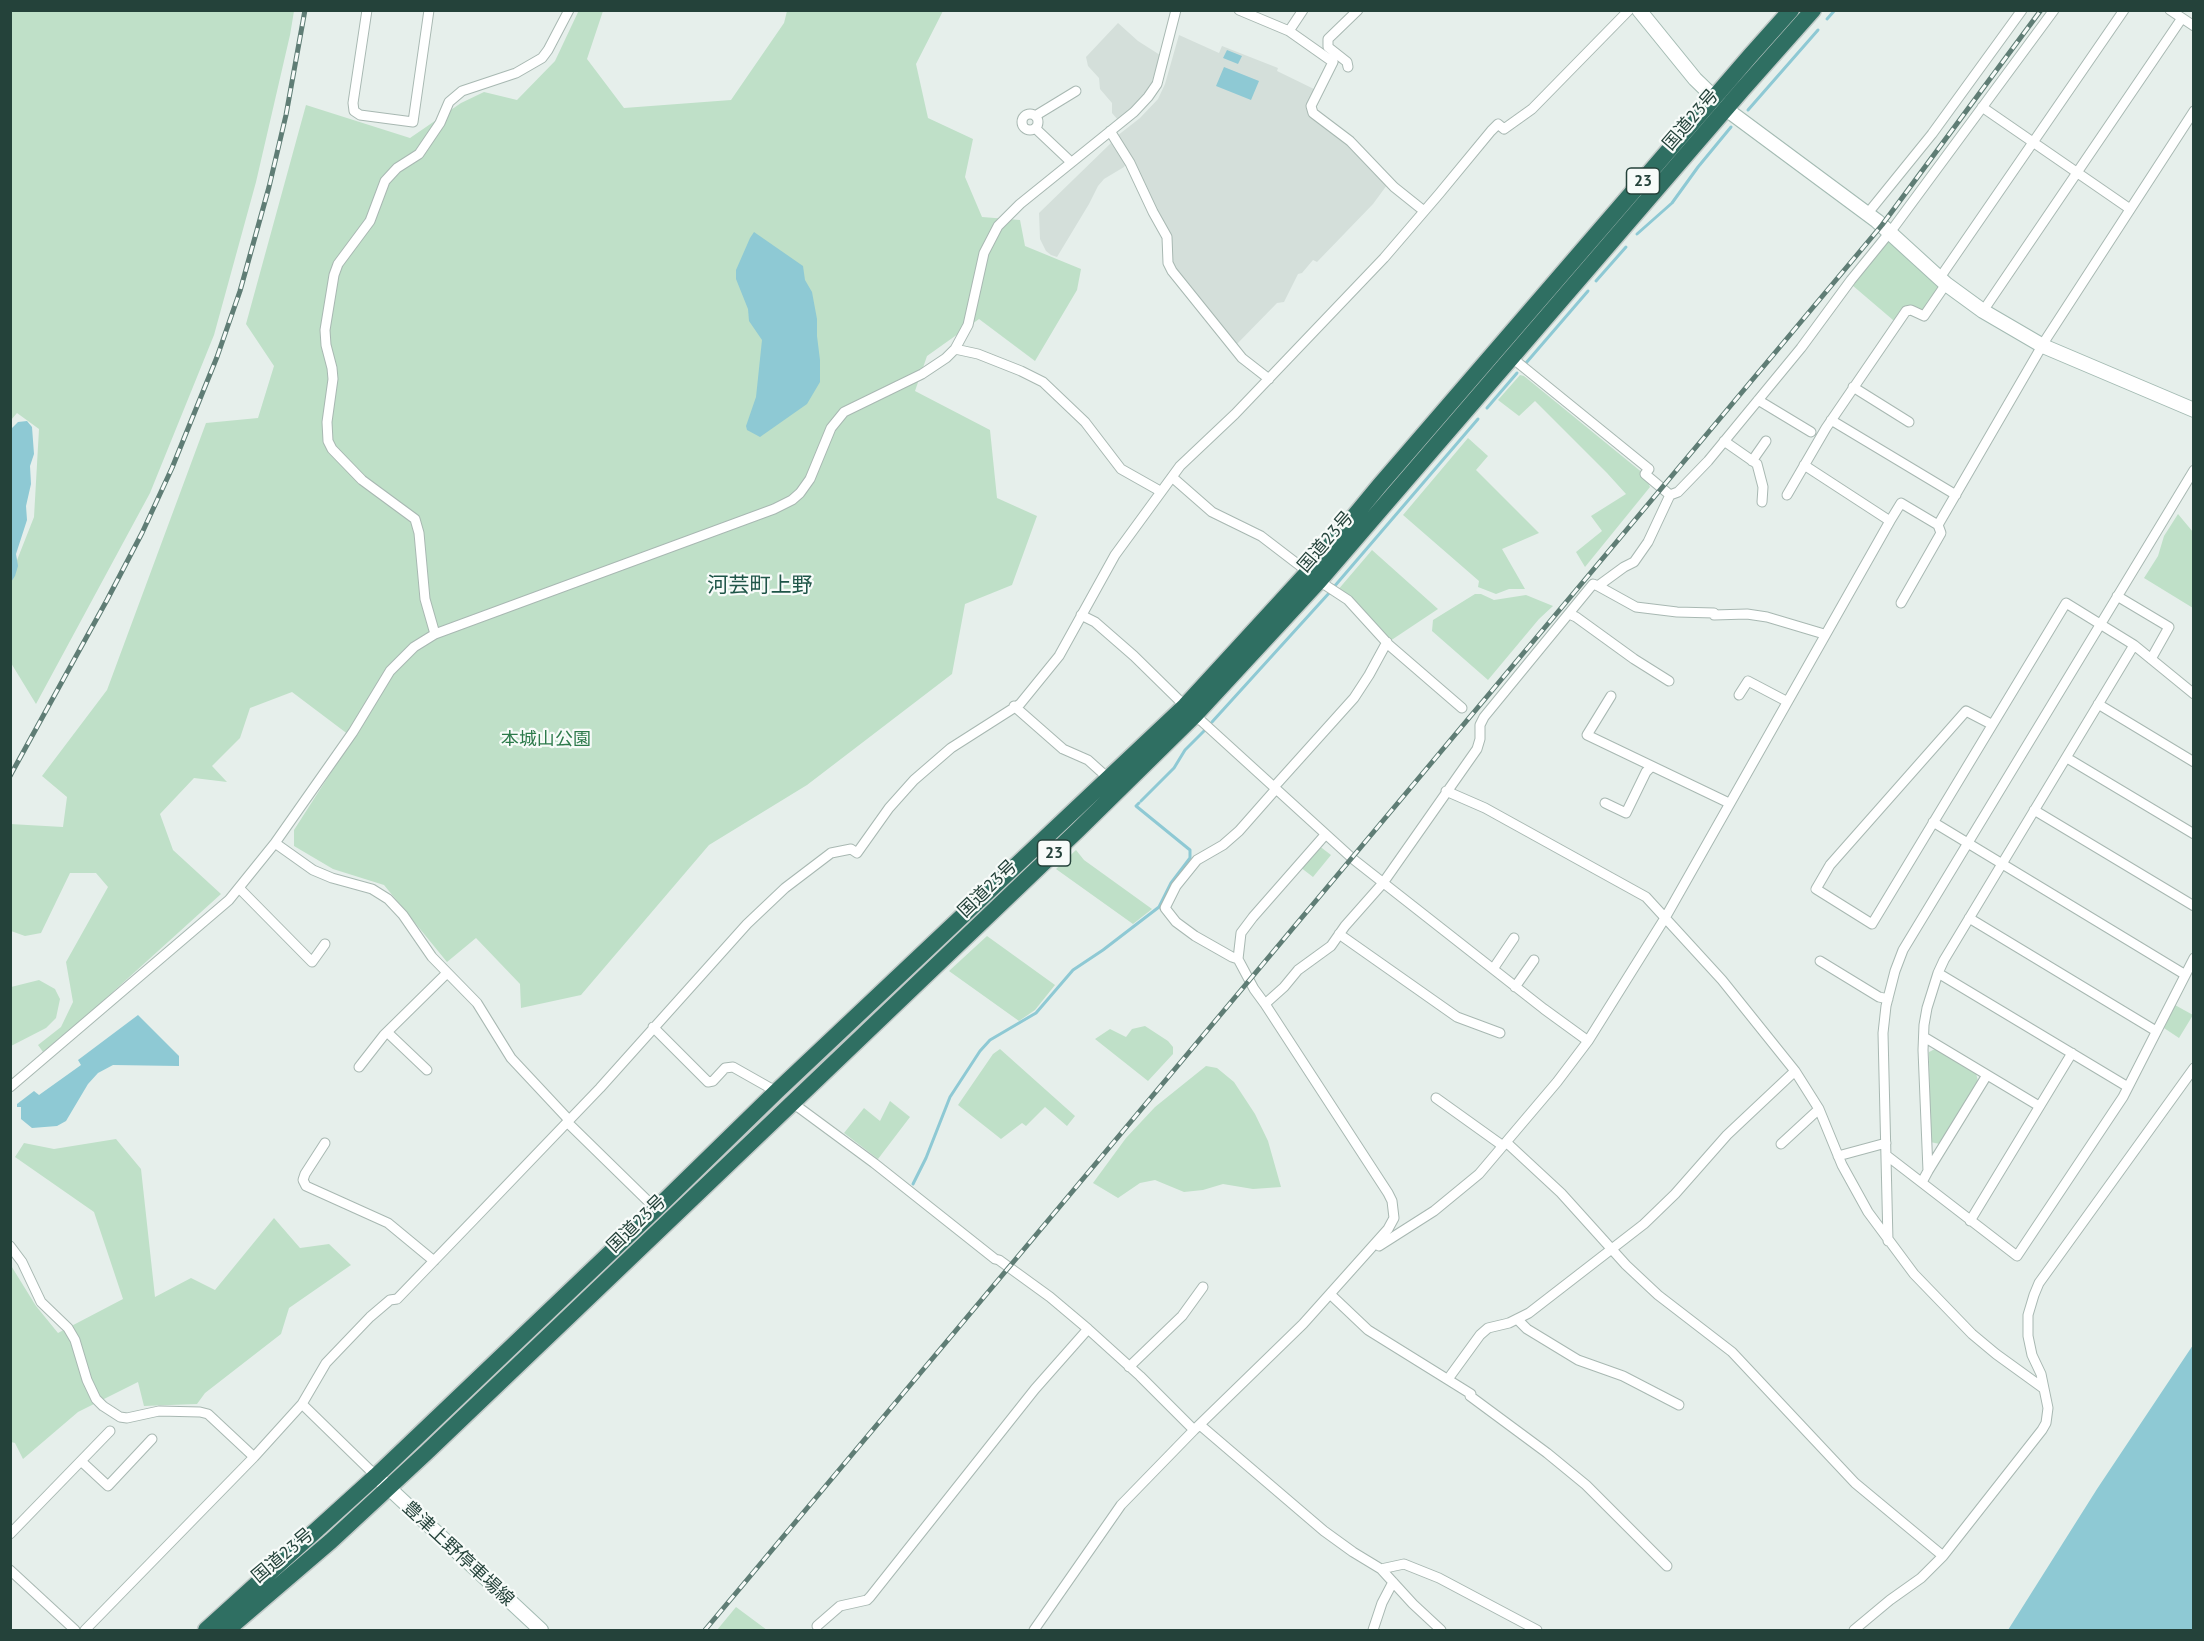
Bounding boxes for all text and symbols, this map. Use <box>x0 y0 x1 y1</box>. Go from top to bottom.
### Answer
street label: 国道23号 <box>1659 85 1723 155</box>
road number: 23 <box>1626 168 1660 194</box>
street label: 国道23号 <box>1294 507 1358 577</box>
district label: 河芸町上野 <box>708 573 812 599</box>
park label: 本城山公園 <box>501 729 591 751</box>
road number: 23 <box>1038 840 1070 866</box>
street label: 国道23号 <box>954 856 1022 922</box>
street label: 国道23号 <box>603 1191 671 1257</box>
street label: 豊津上野停車場線 <box>398 1497 518 1611</box>
street label: 国道23号 <box>248 1524 318 1588</box>

